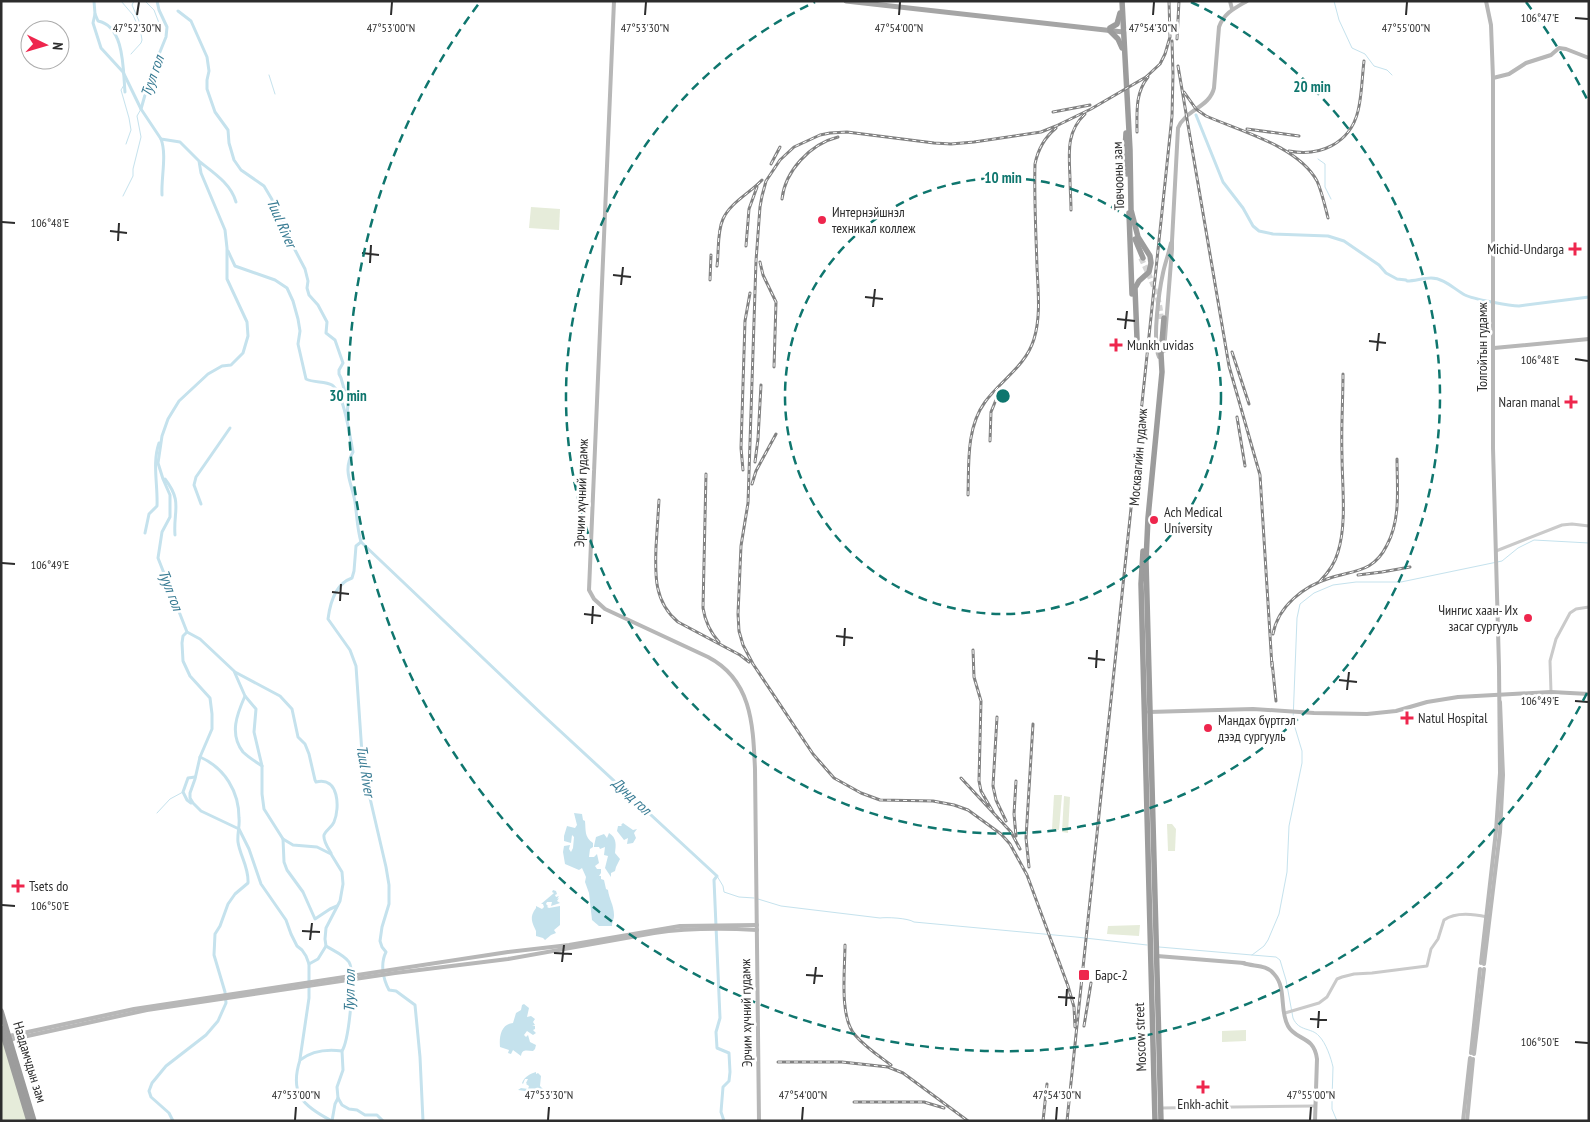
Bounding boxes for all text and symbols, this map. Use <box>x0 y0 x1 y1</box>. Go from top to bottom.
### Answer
text: 106°47'E <box>1521 10 1559 25</box>
north arrow <box>20 20 70 70</box>
text: 47°52'30"N <box>113 20 161 35</box>
text: 47°53'00"N <box>367 20 415 35</box>
text: 47°53'30"N <box>621 20 669 35</box>
text: 47°54'00"N <box>875 20 923 35</box>
text: 47°54'30"N <box>1129 20 1177 35</box>
text: 47°55'00"N <box>1382 20 1430 35</box>
text: N <box>49 42 67 51</box>
water label: Туул гол <box>136 51 169 99</box>
text: 20 min <box>1293 77 1331 96</box>
street label: Товчооны зам <box>1108 141 1128 211</box>
text: 10 min <box>984 168 1022 187</box>
water label: Tuul River <box>263 196 302 252</box>
place label: Интернэйшнэл техникал коллеж <box>832 203 916 237</box>
marker: Интернэйшнэл техникал коллеж <box>816 214 828 226</box>
text: 106°48'E <box>31 215 69 230</box>
place label: Michid-Undarga <box>1487 240 1564 258</box>
marker: Michid-Undarga <box>1568 242 1582 256</box>
street label: Толгойтын гудамж <box>1473 302 1491 392</box>
place label: Munkh uvidas <box>1127 336 1194 354</box>
marker: Munkh uvidas <box>1109 338 1123 352</box>
text: 106°48'E <box>1521 352 1559 367</box>
text: 30 min <box>329 386 367 405</box>
centre of rings <box>994 387 1012 405</box>
place label: Naran manal <box>1499 393 1561 411</box>
marker: Naran manal <box>1564 395 1578 409</box>
street label: Москвагийн гудамж <box>1125 407 1151 507</box>
street label: Эрчим хүчний гудамж <box>570 438 592 547</box>
place label: Ach Medical University <box>1164 503 1223 537</box>
marker: Ach Medical University <box>1148 514 1160 526</box>
text: 106°49'E <box>31 557 69 572</box>
water label: Туул гол <box>155 567 188 615</box>
place label: Чингис хаан- Их засаг сургууль <box>1438 601 1518 635</box>
marker: Чингис хаан- Их засаг сургууль <box>1522 612 1534 624</box>
text: 106°49'E <box>1521 693 1559 708</box>
place label: Natul Hospital <box>1418 709 1488 727</box>
place label: Мандах бүртгэл дээд сургууль <box>1218 711 1296 745</box>
marker: Natul Hospital <box>1400 711 1414 725</box>
marker: Мандах бүртгэл дээд сургууль <box>1202 722 1214 734</box>
water label: Tuul River <box>353 744 380 800</box>
water label: Дунд гол <box>608 772 657 820</box>
place label: Tsets do <box>29 877 68 895</box>
marker: Tsets do <box>11 879 25 893</box>
text: 106°50'E <box>31 898 69 913</box>
street label: Эрчим хүчний гудамж <box>736 958 756 1067</box>
place label: Барс-2 <box>1095 966 1128 984</box>
water label: Туул гол <box>339 968 359 1012</box>
marker: Барс-2 <box>1077 968 1091 982</box>
street label: Moscow street <box>1130 1002 1150 1072</box>
street label: Наадамчдын зам <box>9 1019 51 1105</box>
text: 106°50'E <box>1521 1034 1559 1049</box>
marker: Enkh-achit <box>1196 1080 1210 1094</box>
text: 47°53'00"N <box>272 1087 320 1102</box>
text: 47°53'30"N <box>525 1087 573 1102</box>
text: 47°54'00"N <box>779 1087 827 1102</box>
text: 47°54'30"N <box>1033 1087 1081 1102</box>
text: 47°55'00"N <box>1287 1087 1335 1102</box>
place label: Enkh-achit <box>1177 1095 1229 1113</box>

